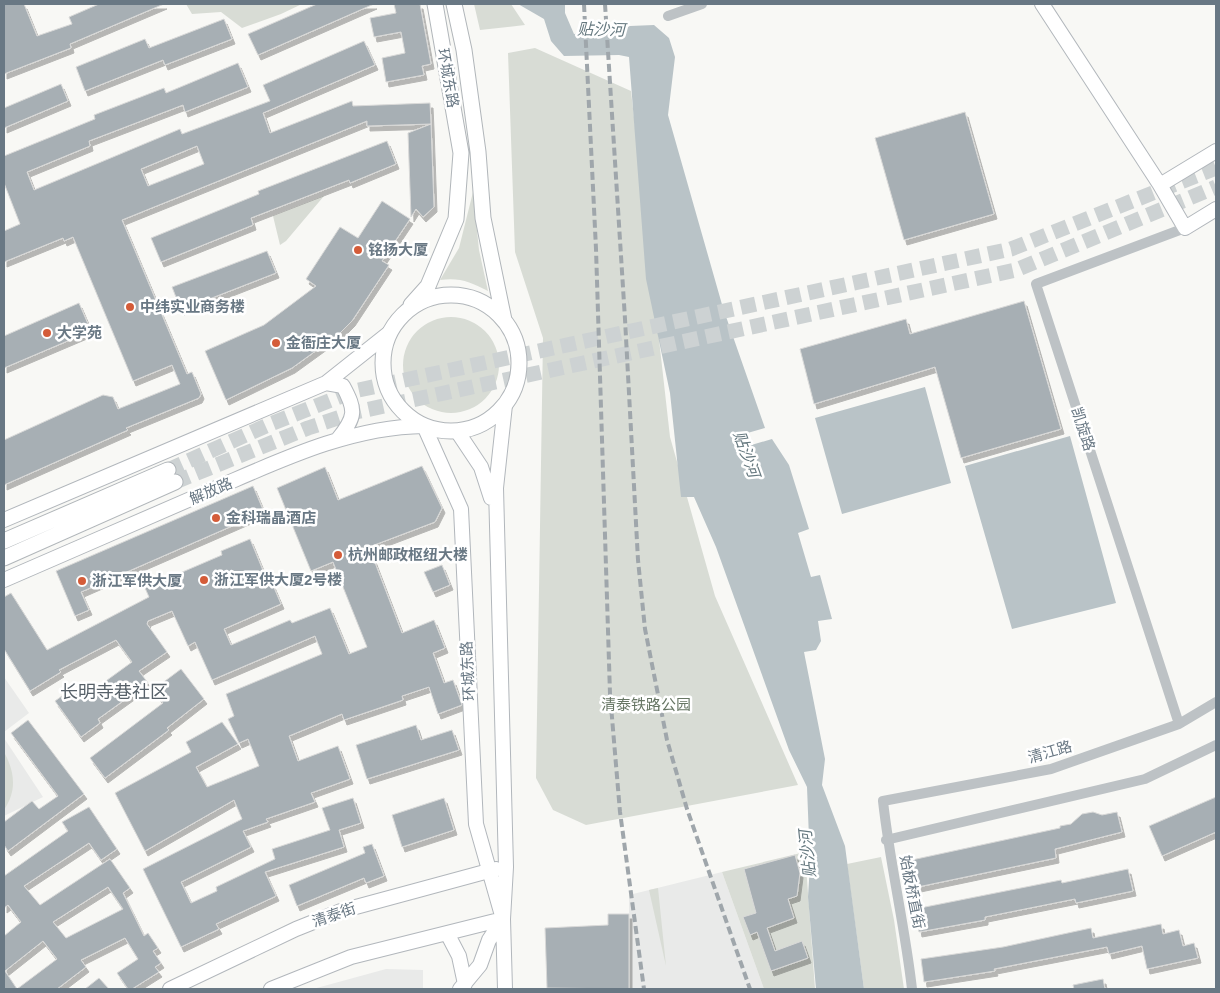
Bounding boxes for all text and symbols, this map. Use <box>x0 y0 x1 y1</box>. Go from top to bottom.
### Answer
water label: 贴沙河 <box>577 21 628 38</box>
street label: 环城东路 <box>435 47 462 109</box>
place label: 铭扬大厦 <box>368 241 428 258</box>
marker: 铭扬大厦 <box>352 244 364 256</box>
place label: 中纬实业商务楼 <box>140 298 245 315</box>
marker: 中纬实业商务楼 <box>124 301 136 313</box>
place label: 大学苑 <box>57 324 102 341</box>
marker: 大学苑 <box>41 327 53 339</box>
place label: 金衙庄大厦 <box>286 334 361 351</box>
marker: 金衙庄大厦 <box>270 337 282 349</box>
street label: 凯旋路 <box>1068 405 1099 453</box>
water label: 贴沙河 <box>730 429 764 482</box>
street label: 解放路 <box>187 474 235 507</box>
place label: 金科瑞晶酒店 <box>226 509 316 526</box>
marker: 金科瑞晶酒店 <box>210 512 222 524</box>
place label: 杭州邮政枢纽大楼 <box>348 546 468 563</box>
marker: 杭州邮政枢纽大楼 <box>332 549 344 561</box>
place label: 浙江军供大厦2号楼 <box>214 571 342 588</box>
place label: 浙江军供大厦 <box>92 572 182 589</box>
marker: 浙江军供大厦2号楼 <box>198 574 210 586</box>
marker: 浙江军供大厦 <box>76 575 88 587</box>
street label: 环城东路 <box>457 641 478 701</box>
district label: 长明寺巷社区 <box>60 682 168 702</box>
park label: 清泰铁路公园 <box>601 696 691 713</box>
street label: 清江路 <box>1026 737 1074 766</box>
water label: 贴沙河 <box>796 826 818 879</box>
street label: 始板桥直街 <box>897 853 928 930</box>
street label: 清泰街 <box>310 899 358 930</box>

